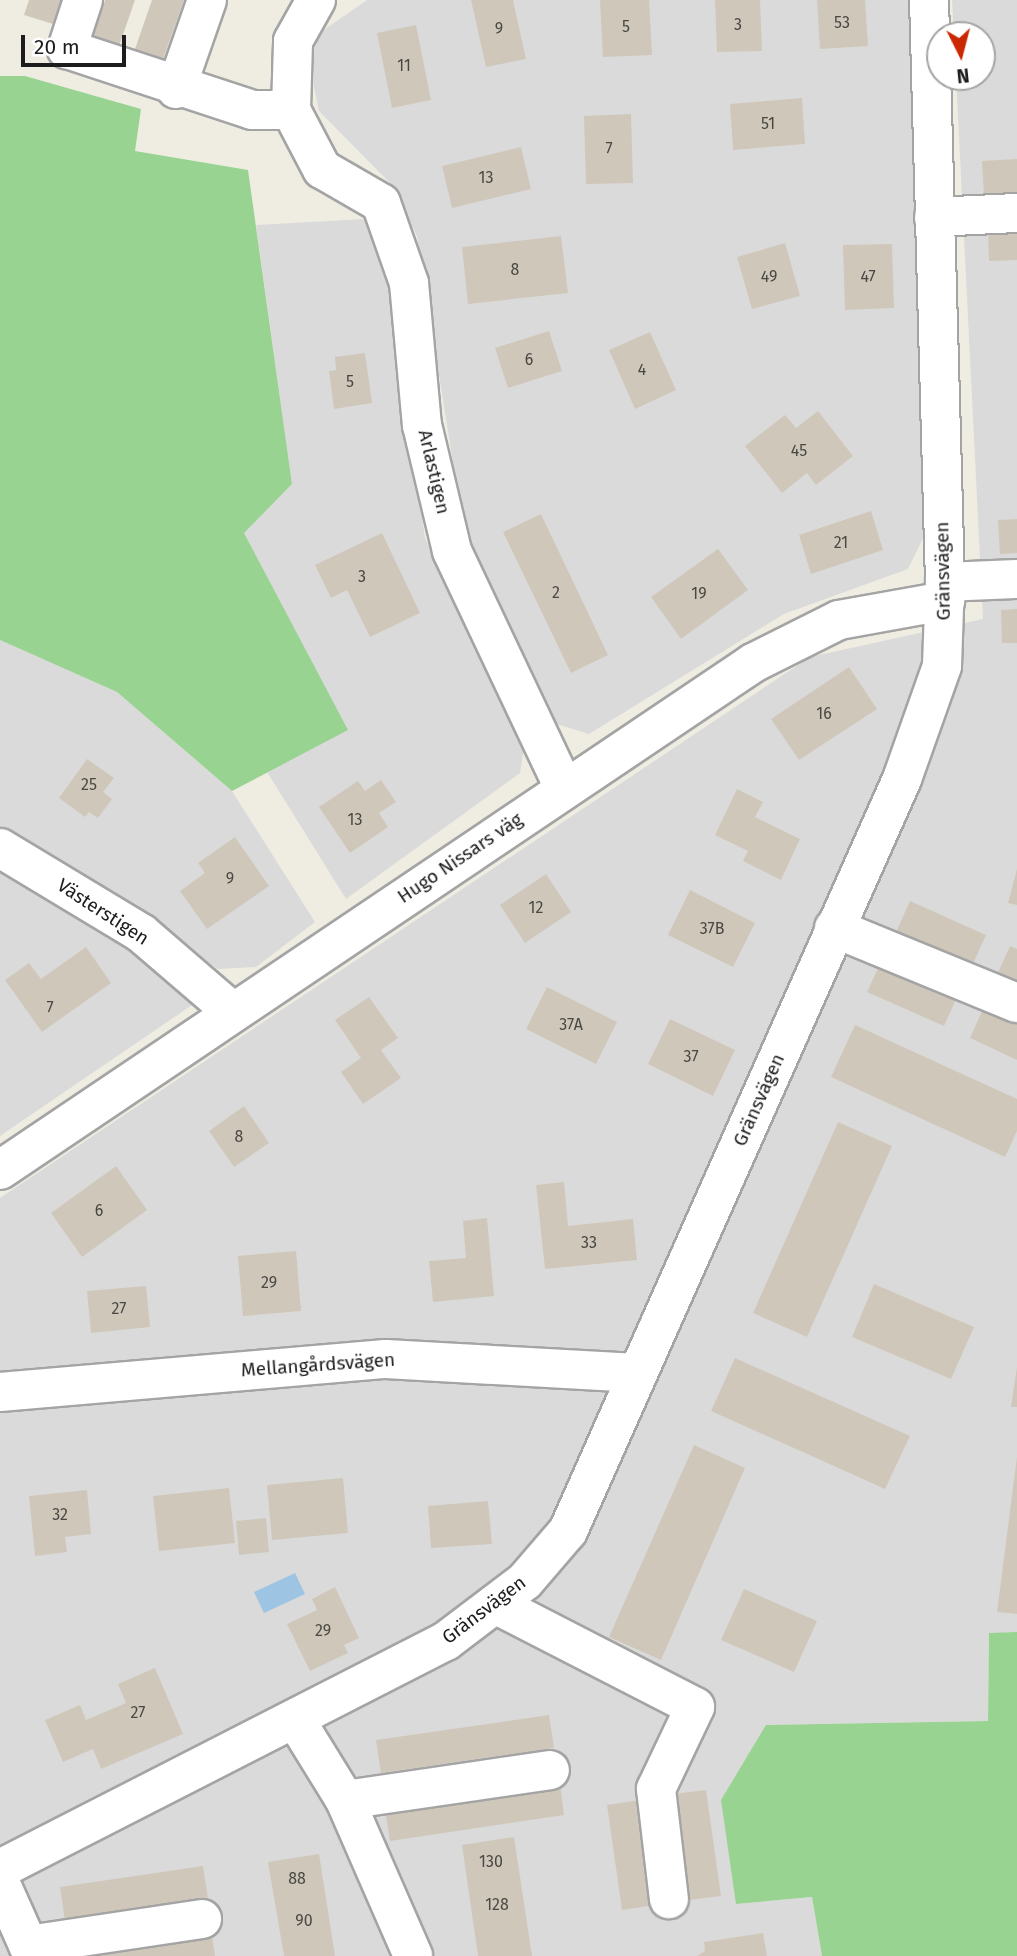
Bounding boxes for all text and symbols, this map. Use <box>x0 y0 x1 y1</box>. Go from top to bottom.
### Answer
house number: 53 <box>834 13 850 33</box>
house number: 3 <box>734 15 742 35</box>
house number: 5 <box>622 17 630 37</box>
house number: 9 <box>495 19 503 39</box>
scale bar <box>24 21 130 65</box>
north arrow <box>926 21 996 91</box>
text: 20 m <box>34 34 80 60</box>
house number: 11 <box>397 56 411 76</box>
text: N <box>956 63 971 87</box>
house number: 51 <box>761 114 775 134</box>
house number: 7 <box>605 139 613 159</box>
house number: 13 <box>479 168 493 188</box>
house number: 8 <box>511 260 519 280</box>
house number: 49 <box>761 267 777 287</box>
house number: 47 <box>860 267 876 287</box>
house number: 6 <box>525 350 533 370</box>
house number: 4 <box>638 360 646 380</box>
house number: 5 <box>346 372 354 392</box>
street label: Arlastigen <box>413 428 455 516</box>
house number: 45 <box>791 441 807 461</box>
street label: Gränsvägen <box>931 521 955 621</box>
house number: 21 <box>834 533 848 553</box>
house number: 3 <box>358 567 366 587</box>
house number: 2 <box>552 583 560 603</box>
house number: 19 <box>691 584 707 604</box>
house number: 16 <box>816 704 832 724</box>
house number: 25 <box>81 775 97 795</box>
street label: Hugo Nissars väg <box>393 808 527 908</box>
house number: 13 <box>348 810 362 830</box>
house number: 9 <box>226 869 234 889</box>
street label: Västerstigen <box>53 874 153 950</box>
house number: 12 <box>529 898 543 918</box>
house number: 37B <box>700 919 724 939</box>
house number: 7 <box>46 998 54 1018</box>
house number: 37A <box>559 1015 583 1035</box>
house number: 37 <box>683 1047 699 1067</box>
street label: Gränsvägen <box>728 1050 790 1150</box>
house number: 8 <box>235 1127 243 1147</box>
house number: 6 <box>95 1201 103 1221</box>
house number: 33 <box>581 1233 597 1253</box>
house number: 29 <box>261 1273 277 1293</box>
house number: 27 <box>112 1299 126 1319</box>
street label: Mellangårdsvägen <box>240 1348 396 1382</box>
house number: 32 <box>52 1505 68 1525</box>
street label: Gränsvägen <box>438 1571 530 1649</box>
house number: 29 <box>315 1621 331 1641</box>
house number: 27 <box>131 1703 145 1723</box>
house number: 130 <box>479 1852 503 1872</box>
house number: 88 <box>288 1869 306 1889</box>
house number: 128 <box>485 1895 509 1915</box>
house number: 90 <box>295 1911 313 1931</box>

